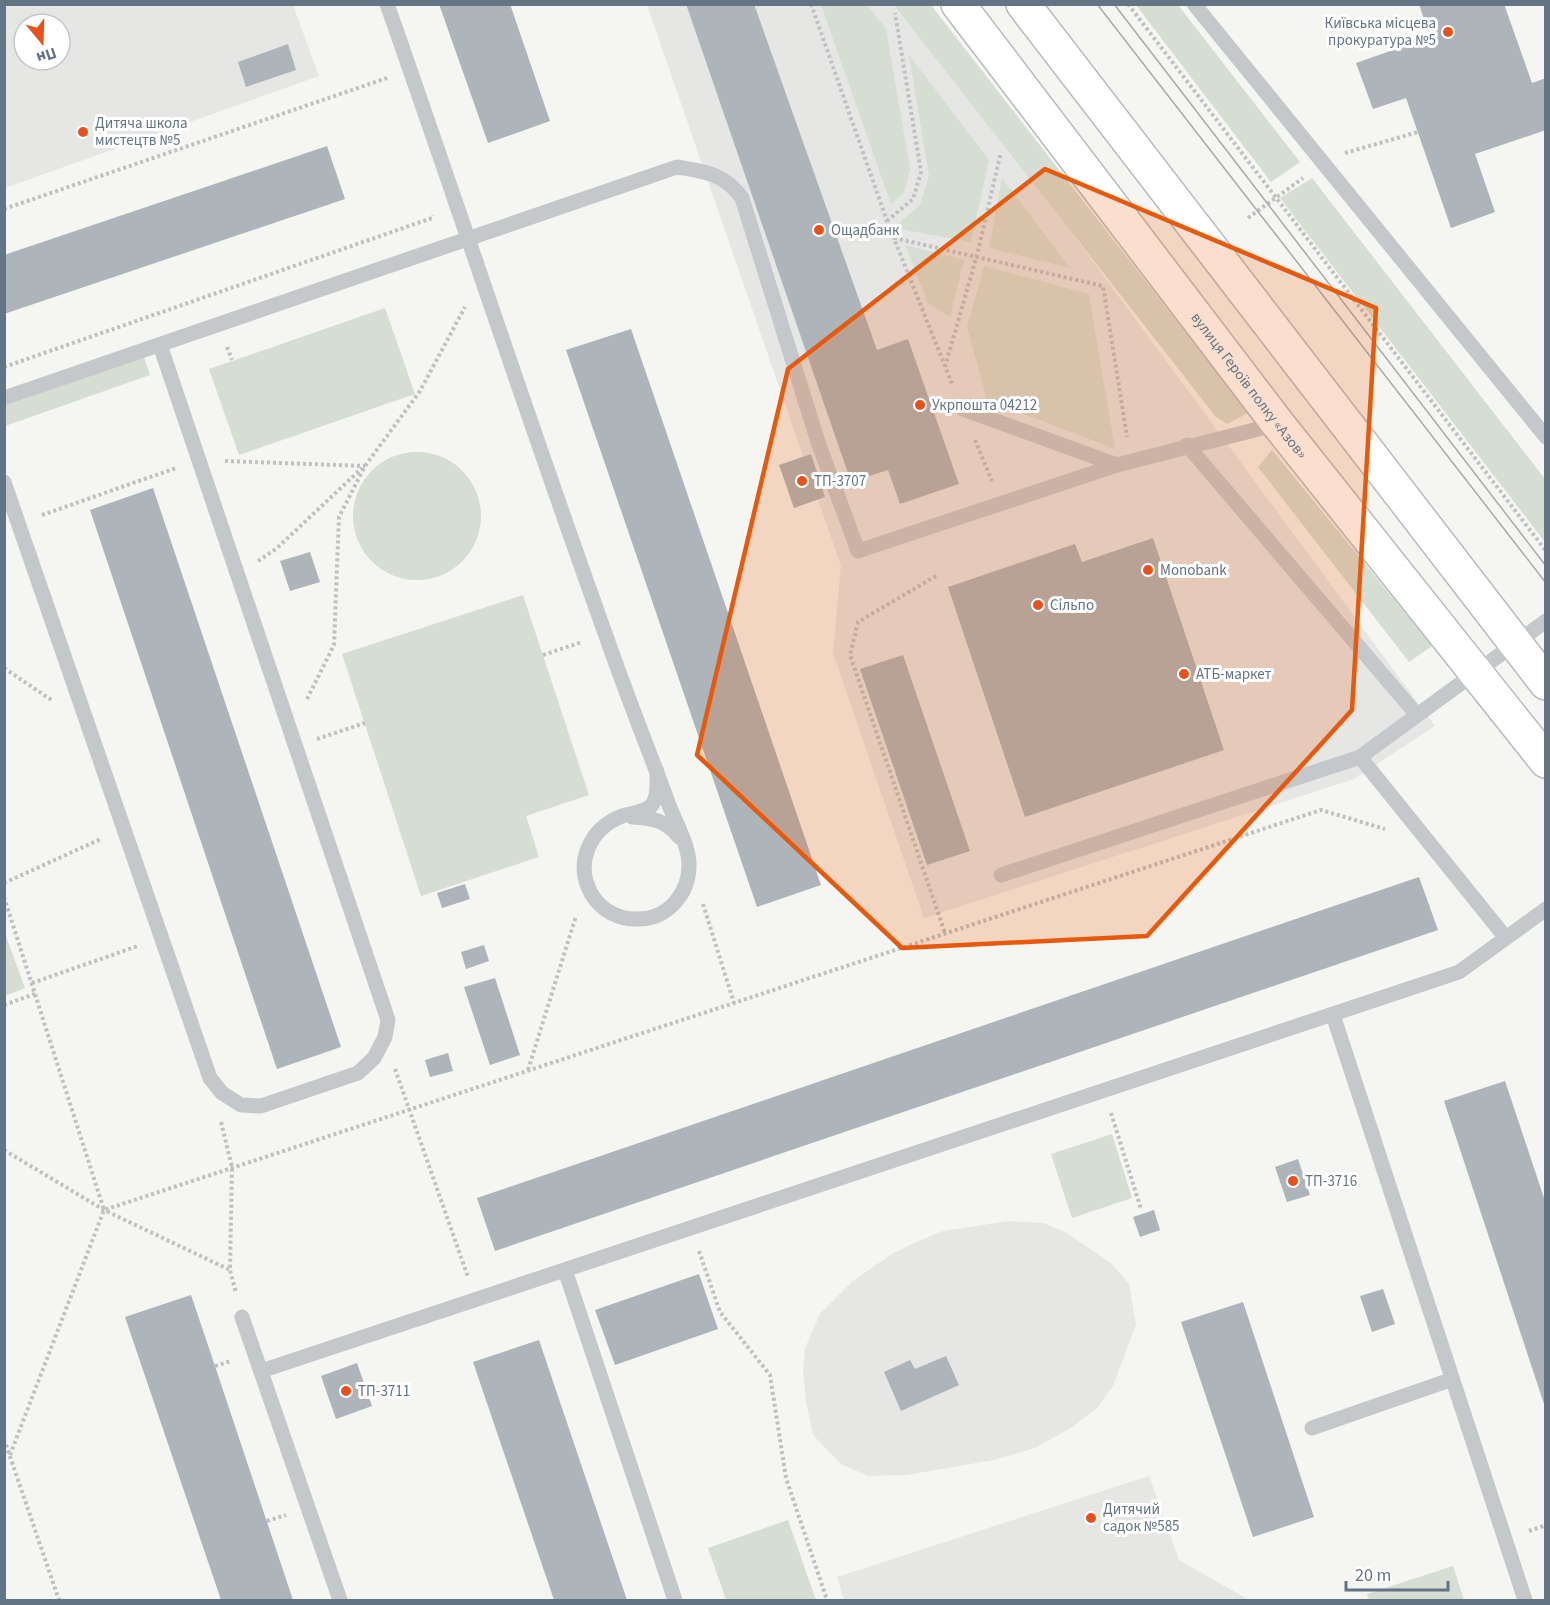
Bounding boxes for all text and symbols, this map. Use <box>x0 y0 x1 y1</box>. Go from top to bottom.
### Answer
north arrow <box>12 12 72 72</box>
place label: Київська місцева прокуратура №5 <box>1324 13 1436 51</box>
marker: Київська місцева прокуратура №5 <box>1441 25 1455 39</box>
text: Пн <box>34 42 60 69</box>
place label: Дитяча школа мистецтв №5 <box>95 113 188 151</box>
marker: Дитяча школа мистецтв №5 <box>76 125 90 139</box>
place label: Ощадбанк <box>831 220 900 241</box>
marker: Ощадбанк <box>812 223 826 237</box>
street label: вулиця Героїв полку «Азов» <box>1186 308 1312 463</box>
place label: Укрпошта 04212 <box>932 395 1037 416</box>
marker: Укрпошта 04212 <box>913 398 927 412</box>
place label: ТП-3707 <box>814 471 866 492</box>
marker: ТП-3707 <box>795 474 809 488</box>
place label: Monobank <box>1160 560 1227 581</box>
marker: Monobank <box>1141 563 1155 577</box>
place label: Сільпо <box>1050 595 1094 616</box>
marker: Сільпо <box>1031 598 1045 612</box>
place label: АТБ-маркет <box>1196 664 1272 685</box>
marker: АТБ-маркет <box>1177 667 1191 681</box>
place label: ТП-3716 <box>1305 1171 1357 1192</box>
marker: ТП-3716 <box>1286 1174 1300 1188</box>
place label: ТП-3711 <box>358 1381 410 1402</box>
marker: ТП-3711 <box>339 1384 353 1398</box>
place label: Дитячий садок №585 <box>1103 1499 1180 1537</box>
marker: Дитячий садок №585 <box>1084 1511 1098 1525</box>
scale bar <box>1346 1554 1448 1592</box>
text: 20 m <box>1355 1563 1391 1588</box>

